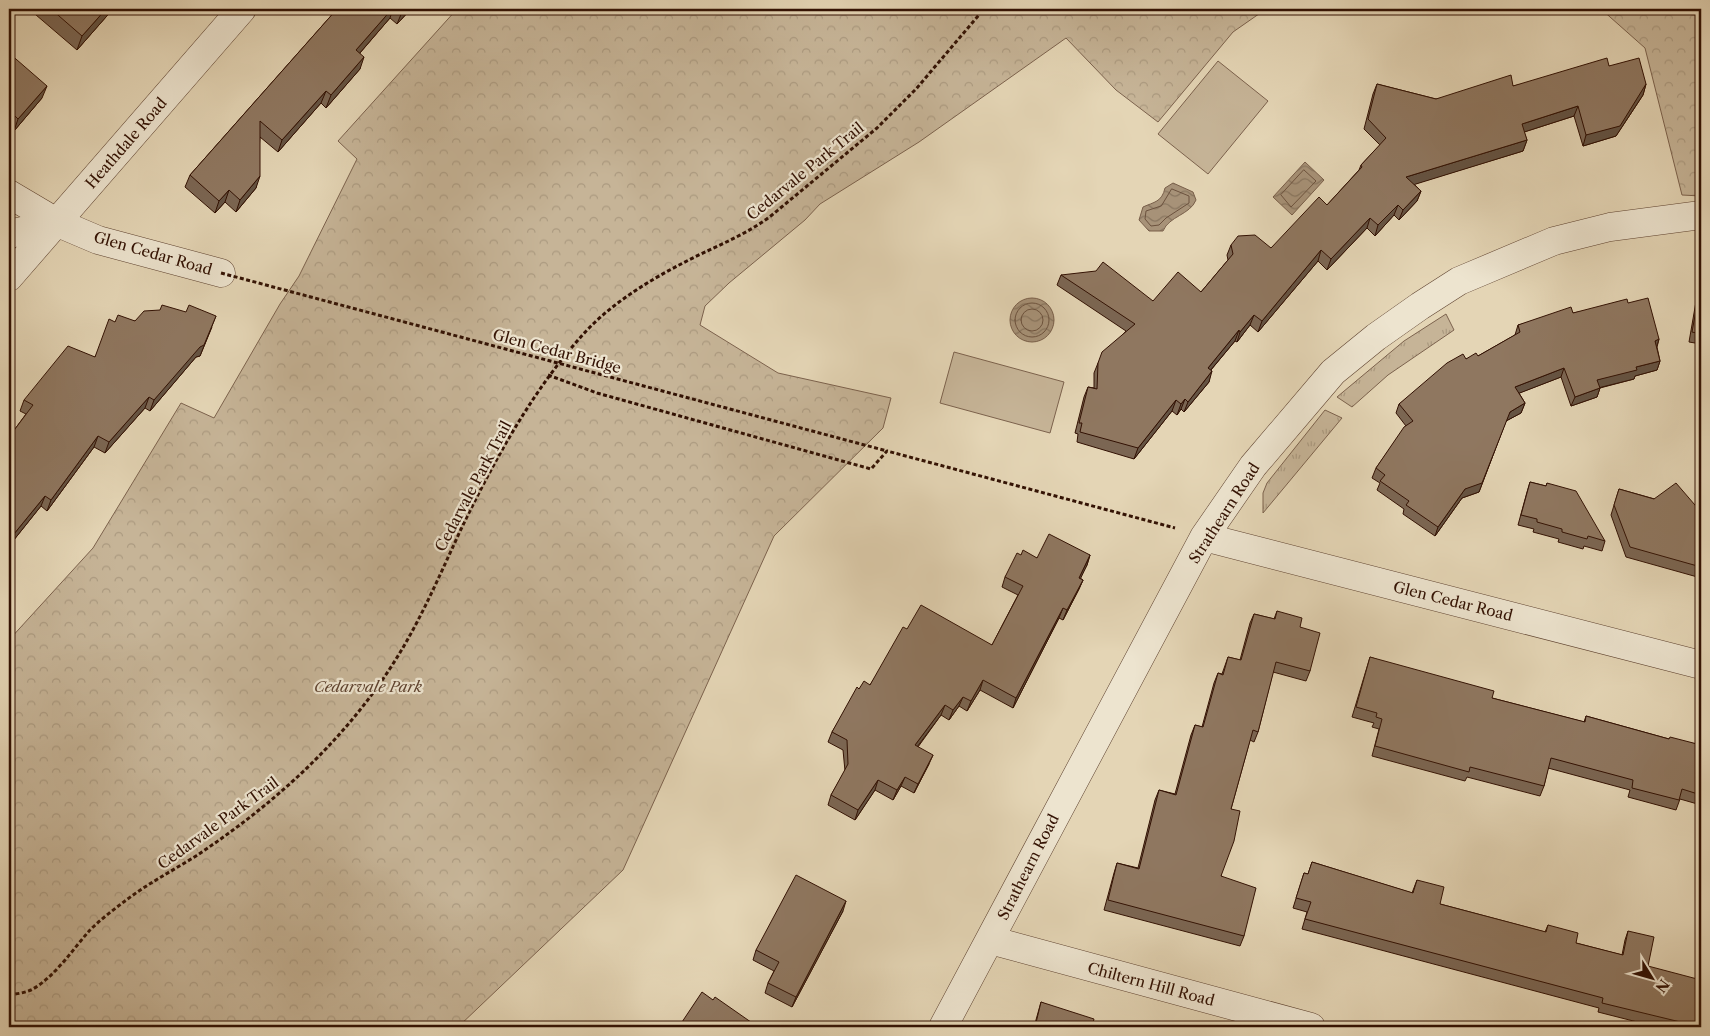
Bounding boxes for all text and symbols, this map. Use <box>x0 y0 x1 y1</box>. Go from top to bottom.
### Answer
street label: Heathdale Road <box>81 94 171 192</box>
street label: Cedarvale Park Trail <box>743 118 868 224</box>
street label: Glen Cedar Road <box>92 227 214 279</box>
street label: Glen Cedar Bridge <box>491 325 623 377</box>
street label: Cedarvale Park Trail <box>431 417 516 555</box>
street label: Strathearn Road <box>1184 459 1264 567</box>
street label: Glen Cedar Road <box>1391 577 1515 625</box>
park label: Cedarvale Park <box>314 677 422 696</box>
street label: Cedarvale Park Trail <box>154 772 283 873</box>
street label: Strathearn Road <box>993 811 1063 923</box>
north arrow <box>1628 954 1678 1004</box>
street label: Chiltern Hill Road <box>1085 958 1217 1010</box>
text: N <box>1652 976 1673 996</box>

